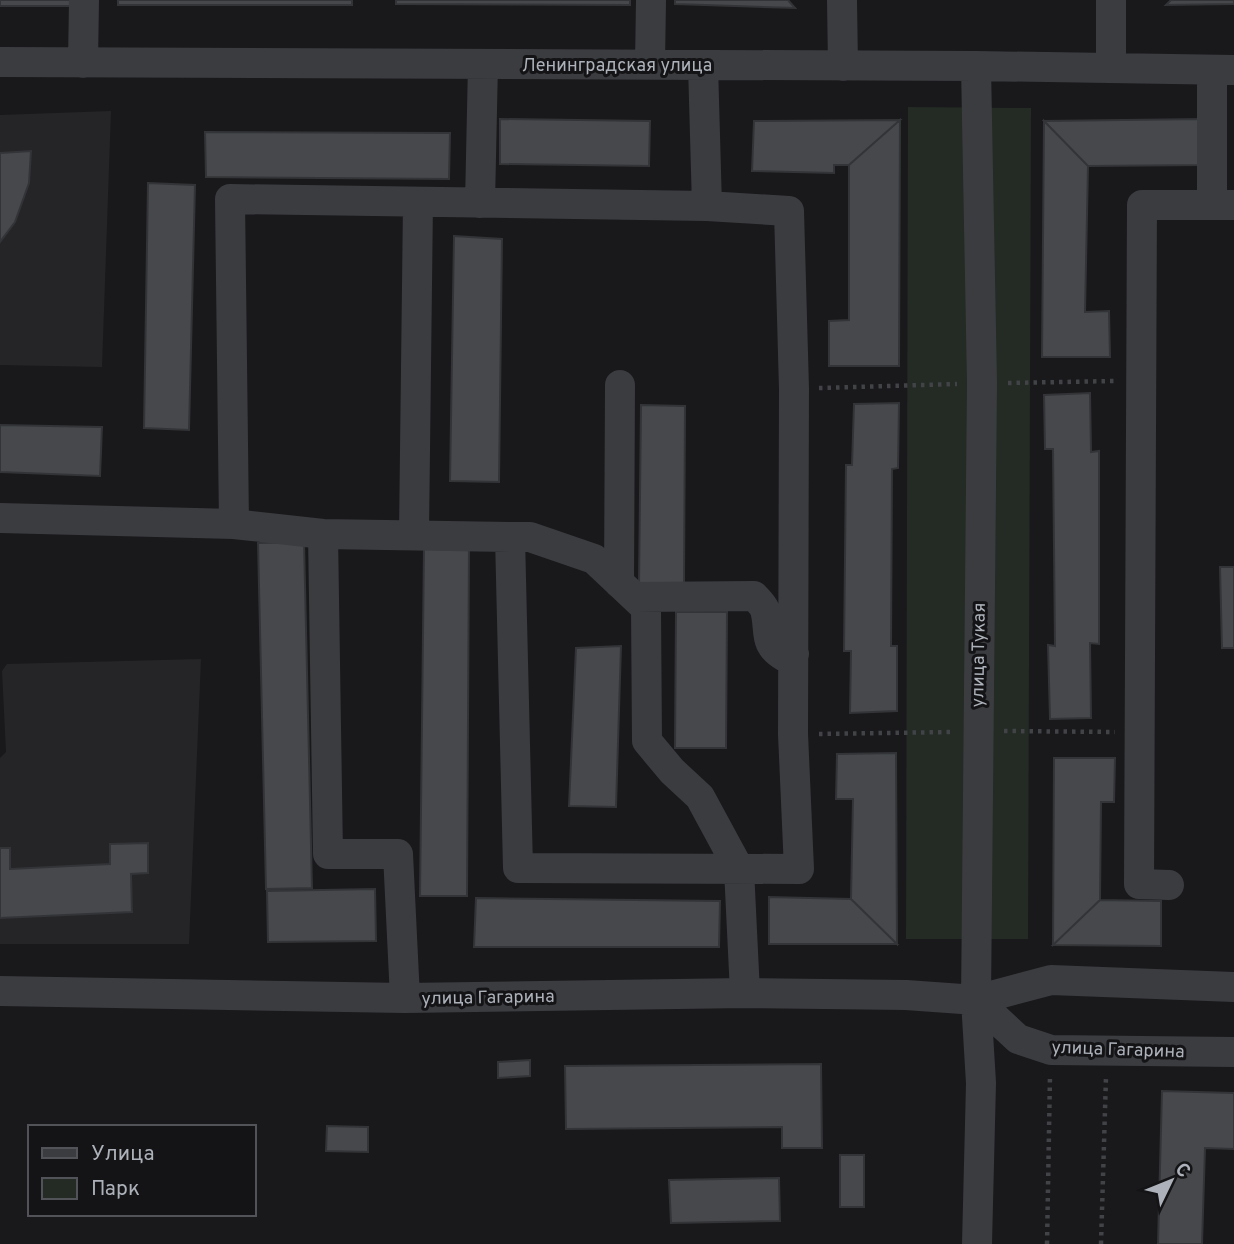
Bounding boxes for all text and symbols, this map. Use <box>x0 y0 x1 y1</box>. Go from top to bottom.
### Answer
street label: Ленинградская улица <box>522 55 712 78</box>
street label: улица Тукая <box>967 603 992 708</box>
street label: улица Гагарина <box>421 986 555 1011</box>
street label: улица Гагарина <box>1051 1037 1185 1064</box>
legend <box>28 1125 256 1216</box>
text: Улица <box>91 1141 155 1168</box>
north arrow <box>1136 1146 1206 1216</box>
text: С <box>1169 1158 1195 1183</box>
text: Парк <box>91 1176 140 1203</box>

